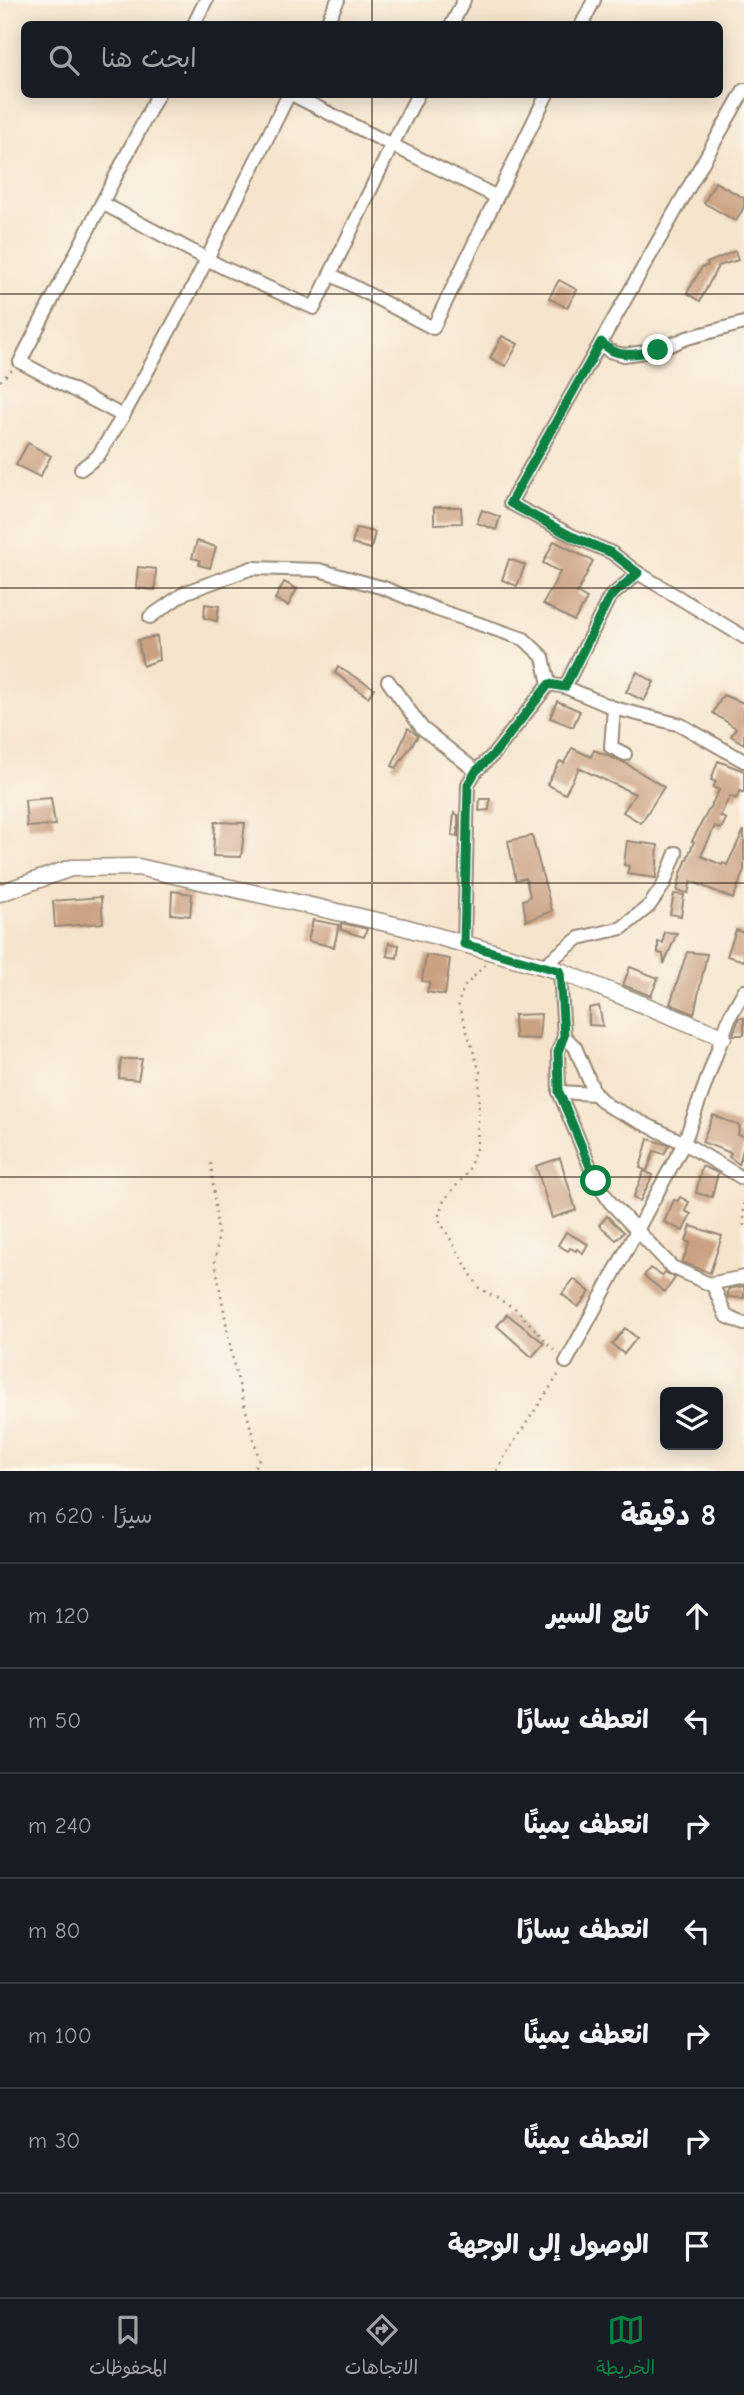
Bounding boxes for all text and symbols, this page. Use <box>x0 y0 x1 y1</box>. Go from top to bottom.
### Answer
search box <box>21 21 723 98</box>
icon: search <box>45 41 83 79</box>
text: ابحث هنا <box>101 44 197 74</box>
route end <box>642 334 673 365</box>
route start <box>580 1165 611 1196</box>
map controls <box>660 1387 723 1450</box>
button: layers <box>660 1387 723 1450</box>
text: 8 دقيقة <box>621 1498 716 1533</box>
text: سيرًا · 620 m <box>28 1502 153 1529</box>
icon: ahead <box>678 1597 716 1635</box>
text: تابع السير <box>547 1600 649 1630</box>
text: 120 m <box>28 1602 90 1629</box>
icon: left <box>678 1702 716 1740</box>
text: انعطف يسارًا <box>517 1705 649 1735</box>
text: 50 m <box>28 1707 81 1734</box>
icon: right <box>678 1807 716 1845</box>
text: انعطف يمينًا <box>524 1810 649 1840</box>
text: 240 m <box>28 1812 92 1839</box>
icon: left <box>678 1912 716 1950</box>
text: انعطف يسارًا <box>517 1915 649 1945</box>
text: 80 m <box>28 1917 81 1944</box>
icon: right <box>678 2017 716 2055</box>
text: انعطف يمينًا <box>524 2020 649 2050</box>
text: 100 m <box>28 2022 92 2049</box>
icon: right <box>678 2122 716 2160</box>
text: انعطف يمينًا <box>524 2125 649 2155</box>
text: 30 m <box>28 2127 80 2154</box>
icon: arrive <box>678 2227 716 2265</box>
text: الوصول إلى الوجهة <box>448 2230 649 2260</box>
tab: المحفوظات <box>89 2311 167 2384</box>
tab: الاتجاهات <box>345 2311 418 2384</box>
tab: الخريطة <box>596 2311 655 2384</box>

